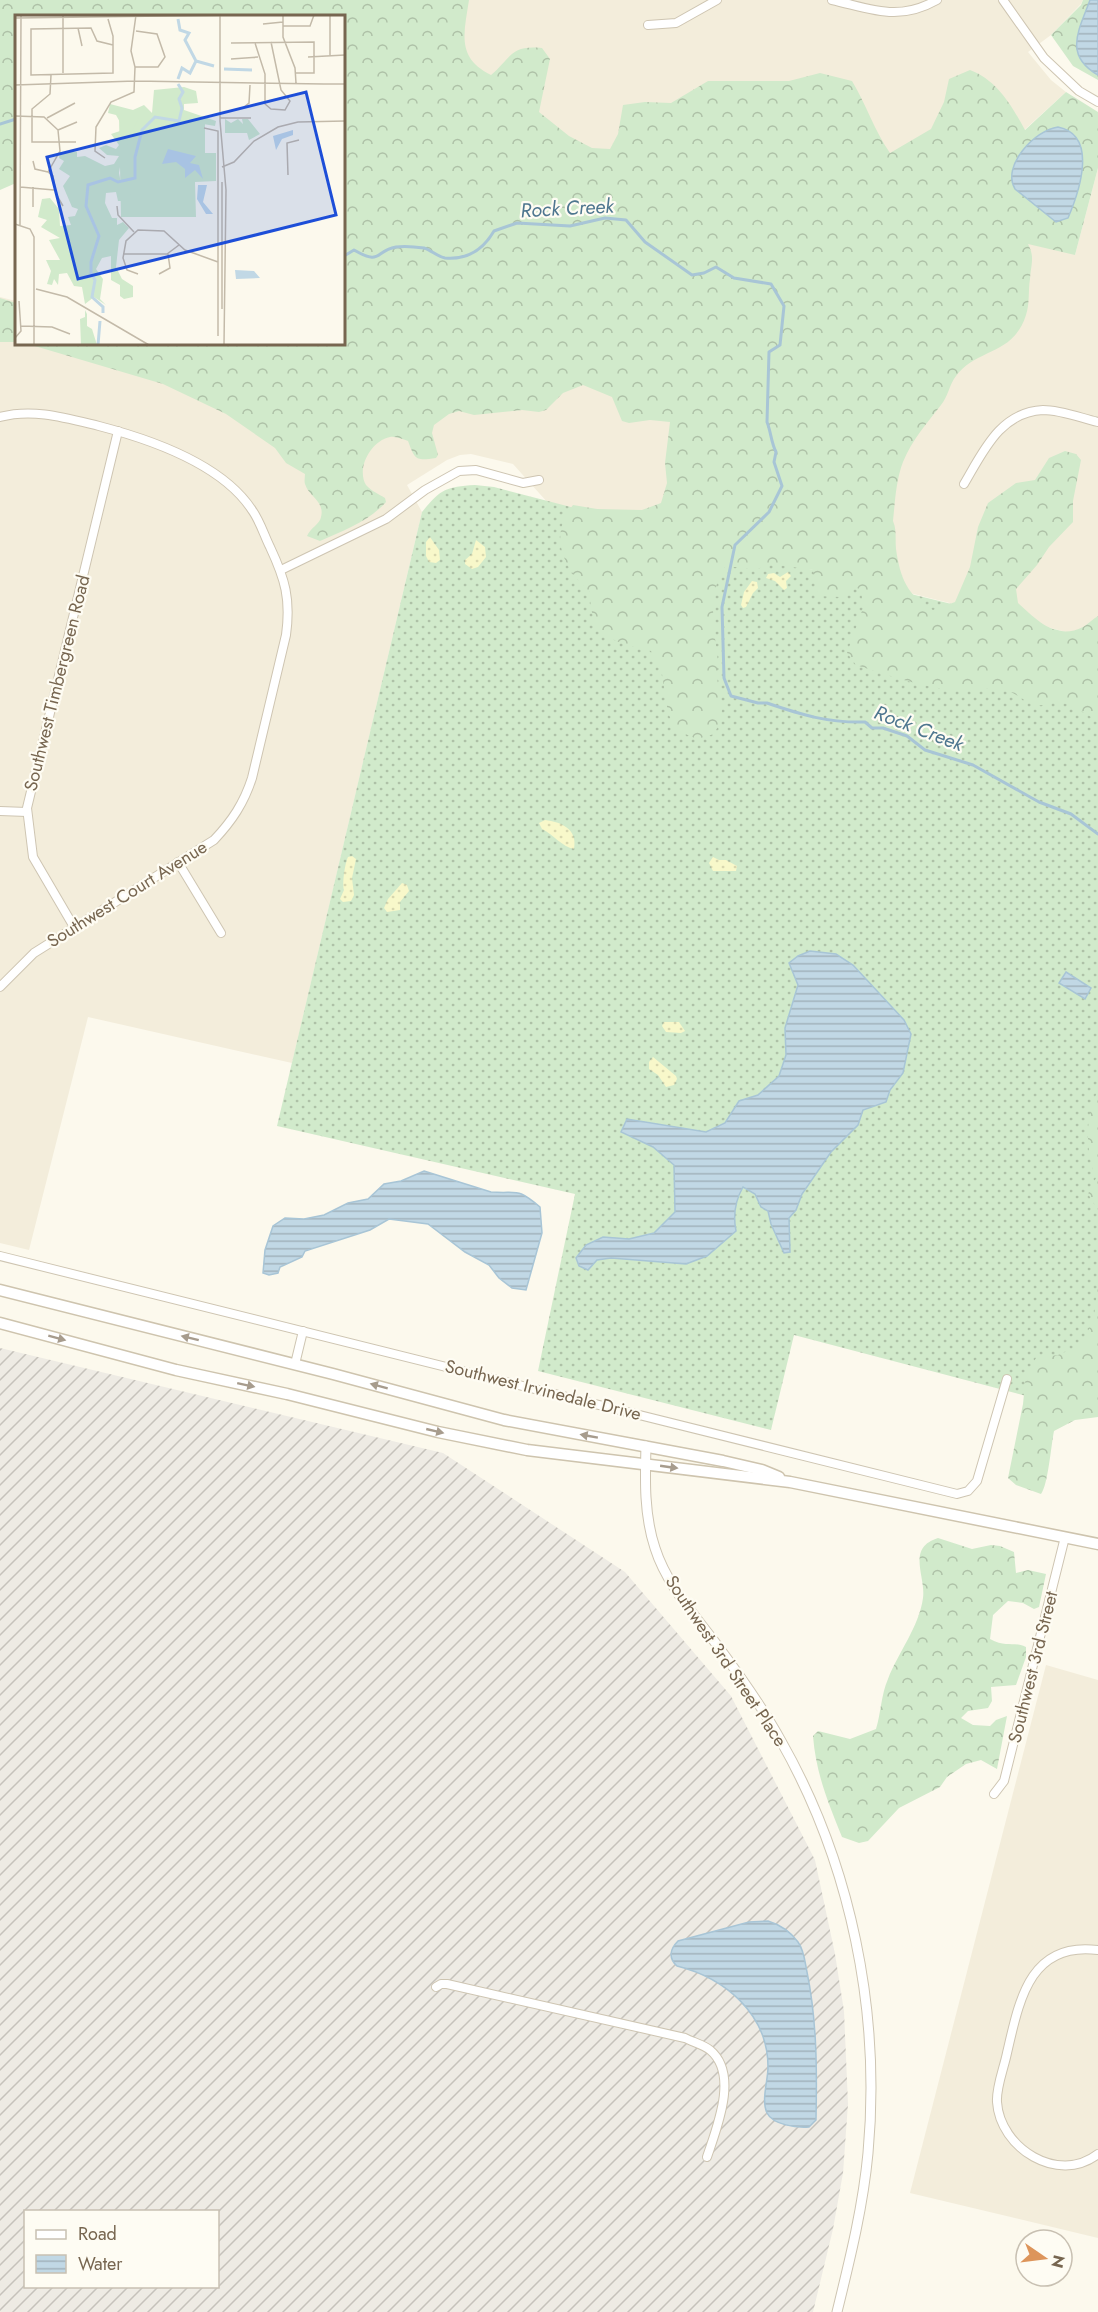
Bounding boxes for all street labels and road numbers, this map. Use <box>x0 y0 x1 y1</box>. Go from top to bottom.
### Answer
street label: Southwest Timbergreen Road <box>18 572 96 794</box>
street label: Southwest Court Avenue <box>42 834 212 954</box>
street label: Southwest Irvinedale Drive <box>442 1353 644 1427</box>
street label: Southwest 3rd Street Place <box>659 1570 793 1752</box>
street label: Southwest 3rd Street <box>1002 1588 1065 1746</box>

